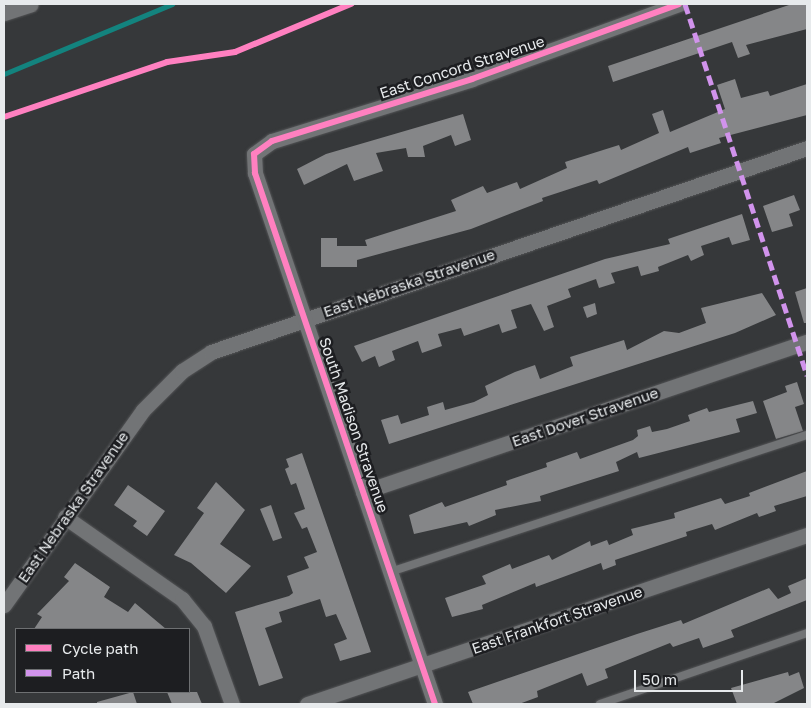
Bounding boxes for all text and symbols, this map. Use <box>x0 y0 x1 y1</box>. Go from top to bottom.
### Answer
street label: East Concord Stravenue <box>377 32 547 102</box>
street label: East Nebraska Stravenue <box>321 245 497 321</box>
street label: South Madison Stravenue <box>316 335 392 515</box>
street label: East Dover Stravenue <box>509 383 661 451</box>
street label: East Nebraska Stravenue <box>14 428 132 586</box>
street label: East Frankfort Stravenue <box>469 582 645 658</box>
legend <box>15 628 190 693</box>
text: Cycle path <box>62 639 138 657</box>
scale bar <box>636 660 745 692</box>
text: Path <box>62 664 95 682</box>
text: 50 m <box>642 670 677 688</box>

